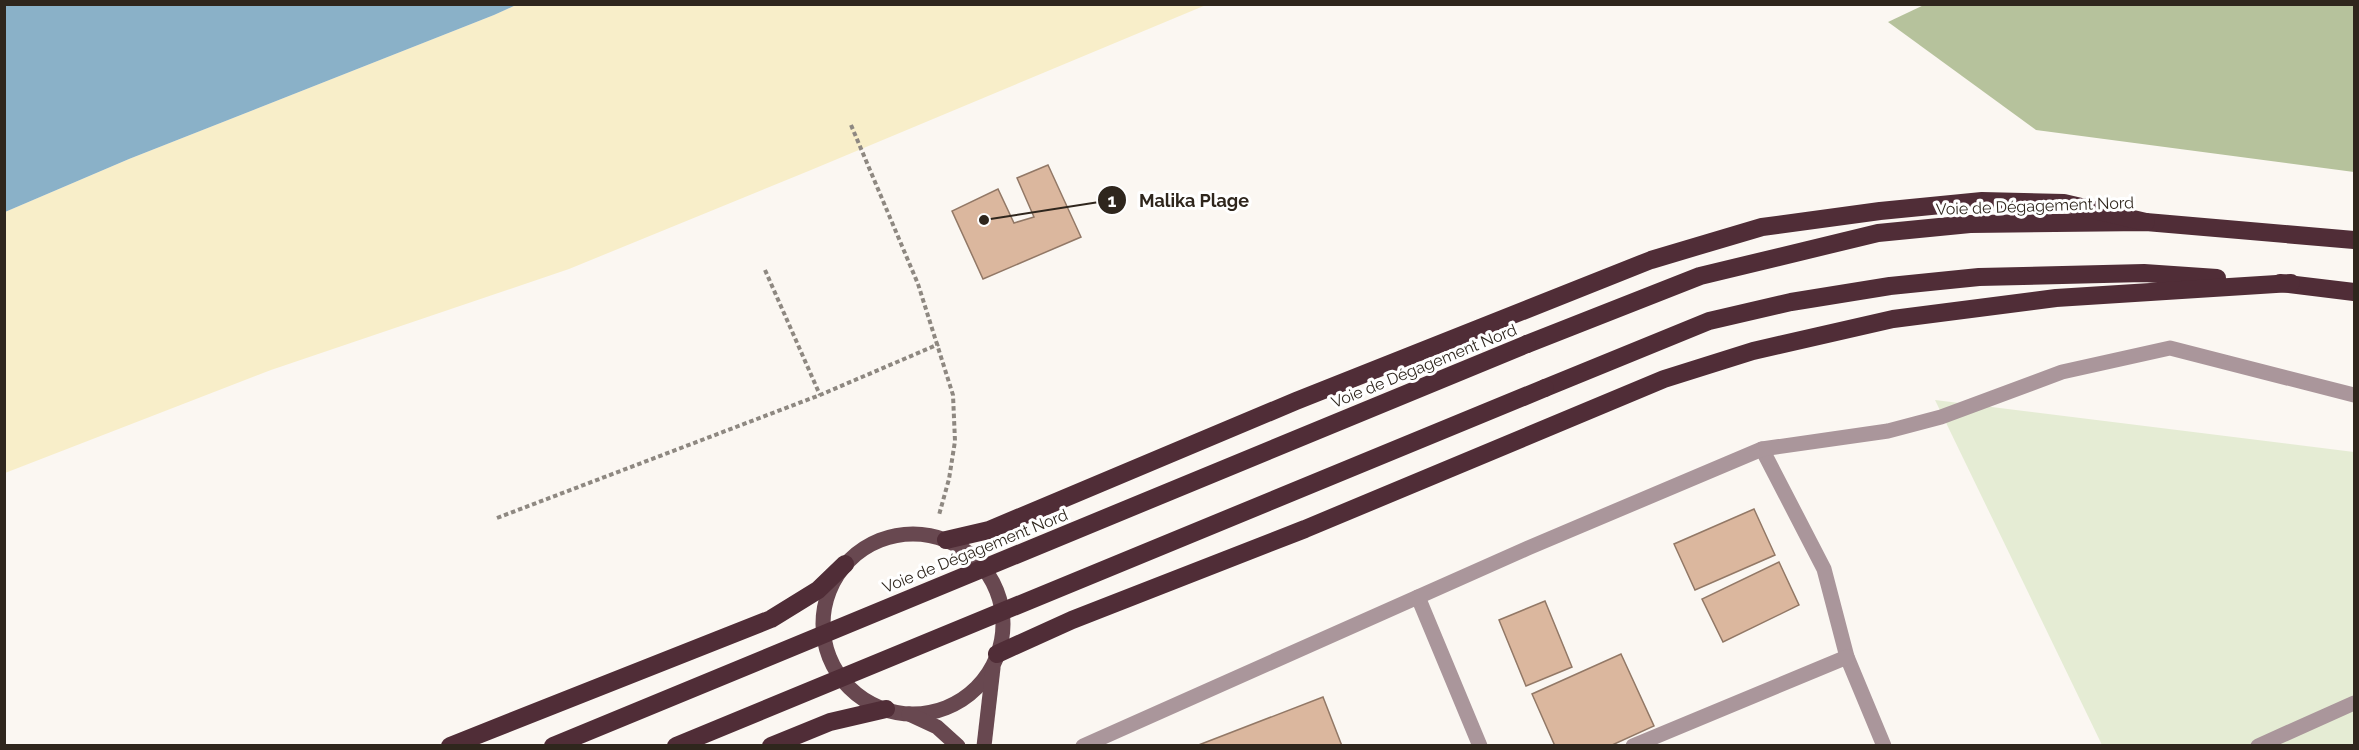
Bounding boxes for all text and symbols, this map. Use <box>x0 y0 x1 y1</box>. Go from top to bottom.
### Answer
callout: Malika Plage <box>1097 182 1262 218</box>
text: 1 <box>1108 190 1117 211</box>
text: Malika Plage <box>1139 190 1249 211</box>
street label: Voie de Dégagement Nord <box>1936 193 2134 219</box>
street label: Voie de Dégagement Nord <box>1329 320 1520 412</box>
street label: Voie de Dégagement Nord <box>880 505 1071 597</box>

